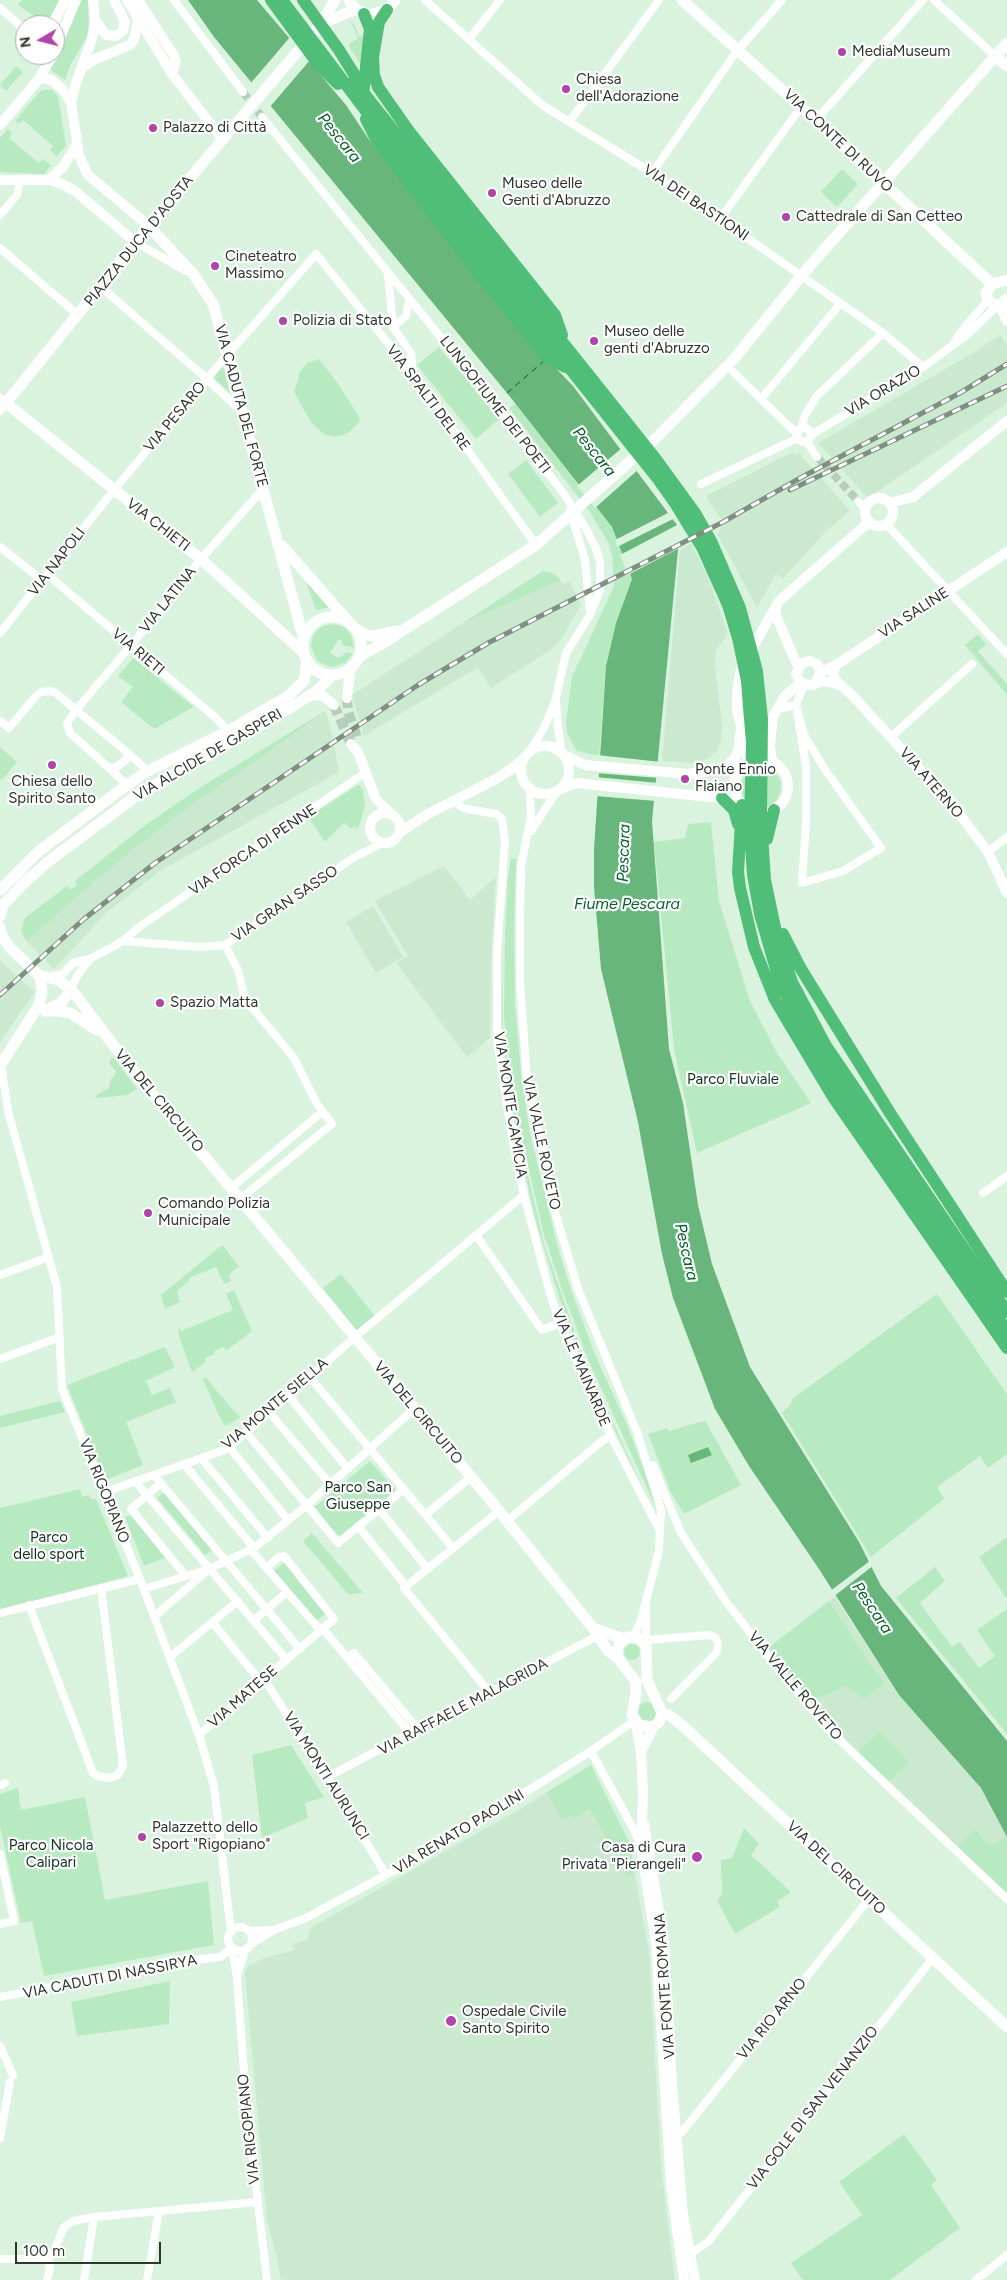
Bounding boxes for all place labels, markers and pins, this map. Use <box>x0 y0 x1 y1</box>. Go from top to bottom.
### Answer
place label: MediaMuseum <box>852 43 950 61</box>
marker: MediaMuseum <box>836 46 848 58</box>
place label: Chiesa dell'Adorazione <box>576 71 679 106</box>
marker: Chiesa dell'Adorazione <box>560 83 572 95</box>
place label: Palazzo di Città <box>163 119 266 137</box>
marker: Palazzo di Città <box>147 122 159 134</box>
place label: Museo delle Genti d'Abruzzo <box>502 175 610 210</box>
marker: Museo delle Genti d'Abruzzo <box>486 187 498 199</box>
place label: Cattedrale di San Cetteo <box>796 208 963 226</box>
marker: Cattedrale di San Cetteo <box>780 211 792 223</box>
place label: Cineteatro Massimo <box>225 248 297 283</box>
marker: Cineteatro Massimo <box>209 260 221 272</box>
place label: Polizia di Stato <box>293 312 392 330</box>
marker: Polizia di Stato <box>277 315 289 327</box>
place label: Museo delle genti d'Abruzzo <box>604 323 710 358</box>
marker: Museo delle genti d'Abruzzo <box>588 335 600 347</box>
marker: Chiesa dello Spirito Santo <box>46 759 58 771</box>
place label: Ponte Ennio Flaiano <box>695 761 776 796</box>
place label: Chiesa dello Spirito Santo <box>8 773 96 808</box>
marker: Ponte Ennio Flaiano <box>679 773 691 785</box>
place label: Spazio Matta <box>170 994 258 1012</box>
marker: Spazio Matta <box>154 997 166 1009</box>
place label: Comando Polizia Municipale <box>158 1195 270 1230</box>
marker: Comando Polizia Municipale <box>142 1207 154 1219</box>
place label: Palazzetto dello Sport "Rigopiano" <box>152 1819 270 1854</box>
marker: Palazzetto dello Sport "Rigopiano" <box>136 1831 148 1843</box>
place label: Casa di Cura Privata "Pierangeli" <box>562 1839 686 1874</box>
marker: Casa di Cura Privata "Pierangeli" <box>690 1850 704 1864</box>
place label: Ospedale Civile Santo Spirito <box>462 2003 566 2038</box>
marker: Ospedale Civile Santo Spirito <box>444 2014 458 2028</box>

